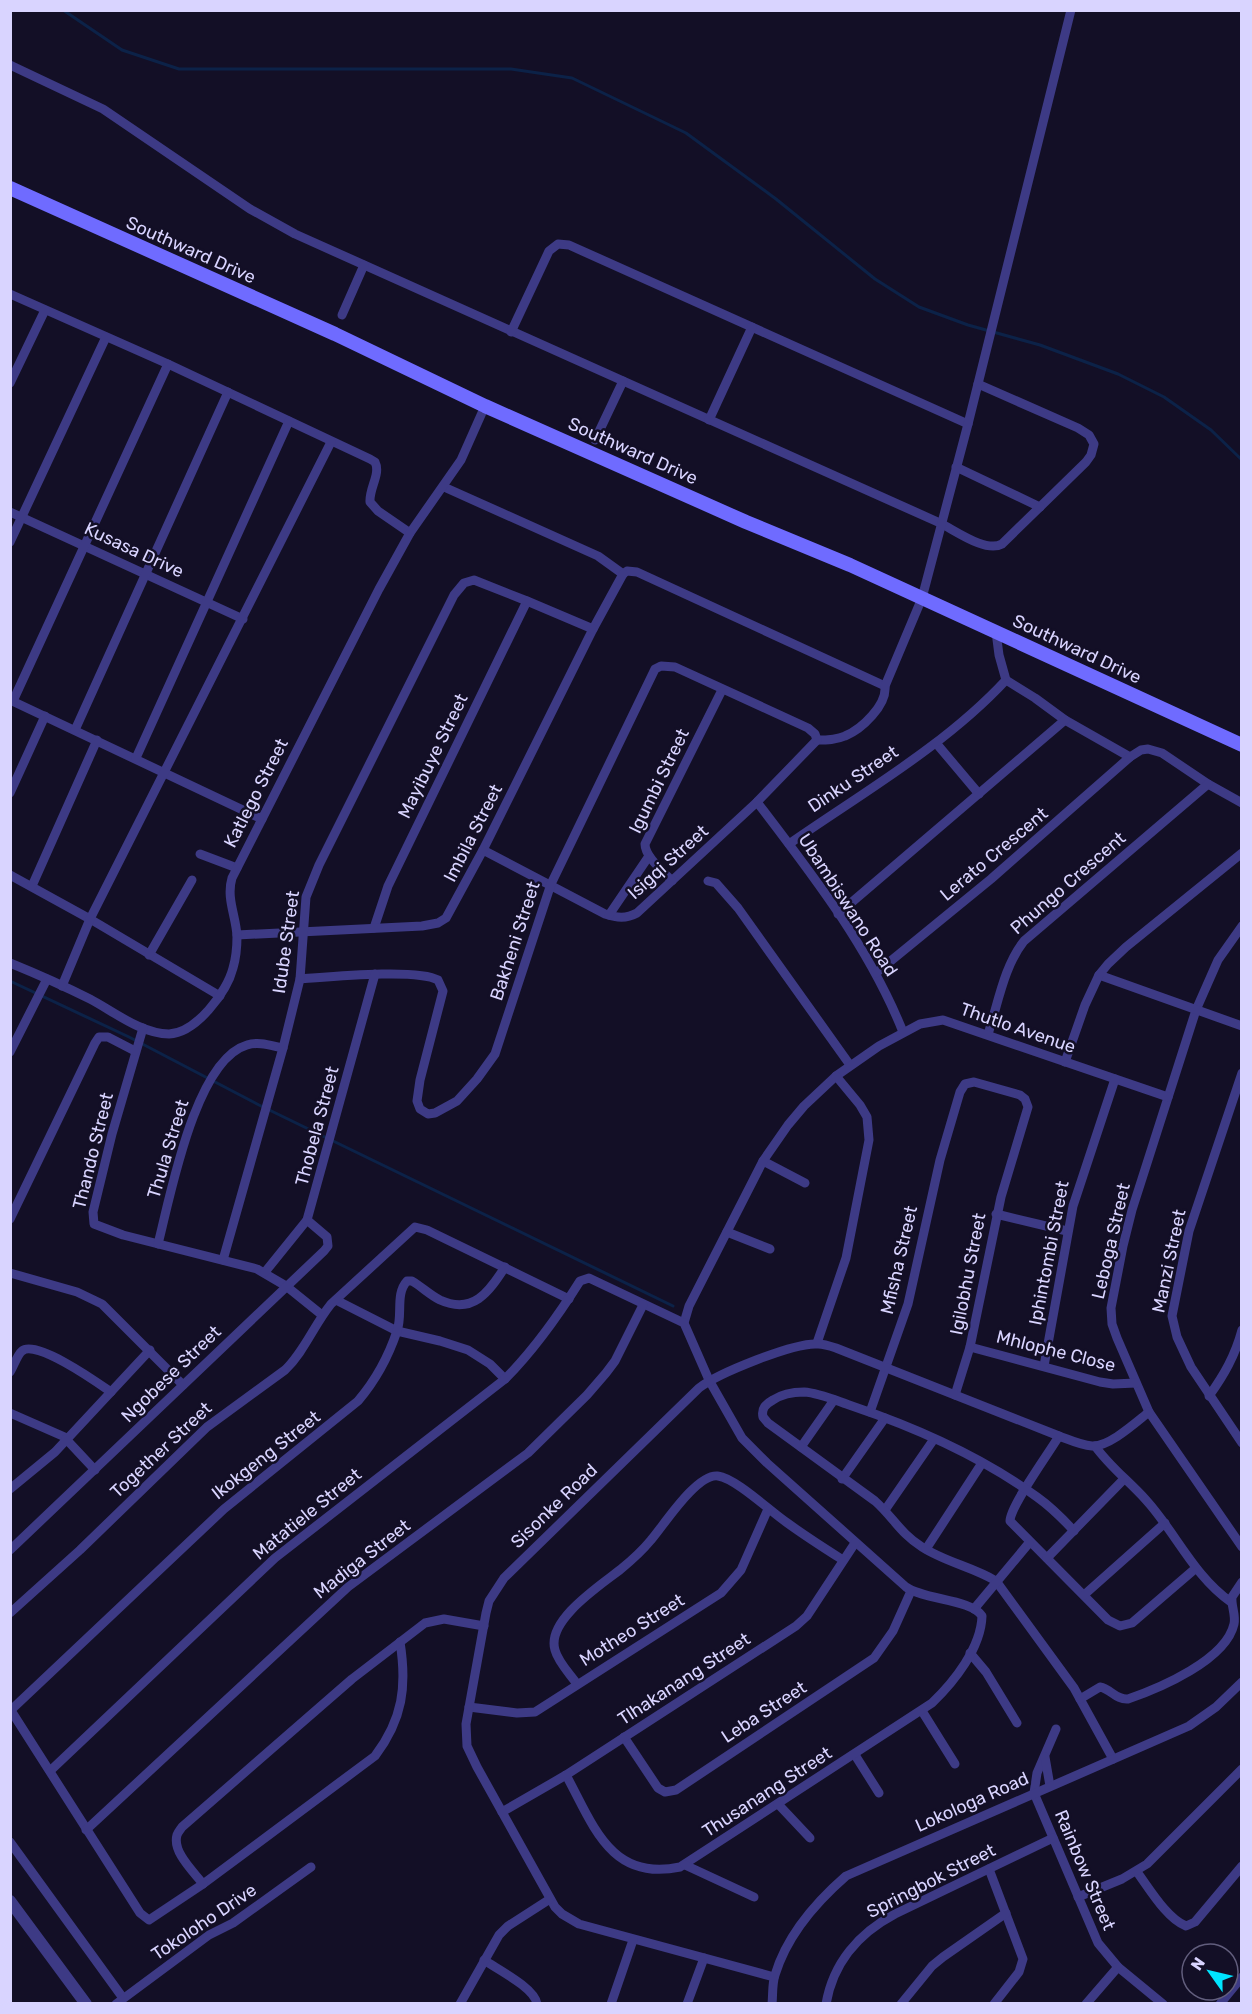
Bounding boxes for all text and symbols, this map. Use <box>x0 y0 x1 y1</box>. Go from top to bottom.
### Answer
street label: Southward Drive <box>123 212 259 288</box>
street label: Southward Drive <box>565 413 701 489</box>
street label: Kusasa Drive <box>81 517 187 583</box>
street label: Southward Drive <box>1009 610 1145 688</box>
street label: Mayibuye Street <box>393 690 473 822</box>
street label: Igumbi Street <box>624 725 694 837</box>
street label: Katlego Street <box>219 735 293 851</box>
street label: Dinku Street <box>804 741 902 817</box>
street label: Imbila Street <box>439 780 507 886</box>
street label: Lerato Crescent <box>936 802 1052 906</box>
street label: Isigqi Street <box>623 820 713 904</box>
street label: Phungo Crescent <box>1006 827 1130 939</box>
street label: Ubambiswano Road <box>794 830 902 980</box>
street label: Bakheni Street <box>485 879 545 1003</box>
street label: Idube Street <box>268 889 304 995</box>
street label: Thutlo Avenue <box>957 998 1079 1058</box>
street label: Thobela Street <box>290 1064 344 1188</box>
street label: Thando Street <box>68 1090 118 1212</box>
street label: Thula Street <box>142 1097 194 1201</box>
street label: Iphintombi Street <box>1024 1179 1074 1327</box>
street label: Leboga Street <box>1087 1181 1135 1301</box>
street label: Mfisha Street <box>876 1204 922 1316</box>
street label: Manzi Street <box>1147 1207 1191 1315</box>
street label: Igilobhu Street <box>945 1211 991 1337</box>
street label: Ngobese Street <box>117 1321 225 1427</box>
street label: Mhlophe Close <box>994 1326 1118 1376</box>
street label: Together Street <box>106 1397 216 1503</box>
street label: Ikokgeng Street <box>207 1406 325 1504</box>
street label: Sisonke Road <box>506 1459 602 1553</box>
street label: Matatiele Street <box>248 1463 366 1565</box>
street label: Madiga Street <box>309 1514 415 1604</box>
street label: Motheo Street <box>576 1589 688 1671</box>
street label: Tlhakanang Street <box>614 1628 754 1730</box>
street label: Leba Street <box>717 1676 811 1748</box>
street label: Thusanang Street <box>698 1742 836 1842</box>
street label: Lokologa Road <box>912 1767 1032 1837</box>
street label: Rainbow Street <box>1050 1807 1120 1933</box>
street label: Springbok Street <box>863 1839 999 1923</box>
street label: Tokoloho Drive <box>147 1879 261 1965</box>
north arrow <box>1180 1942 1240 2002</box>
text: N <box>1187 1954 1209 1974</box>

